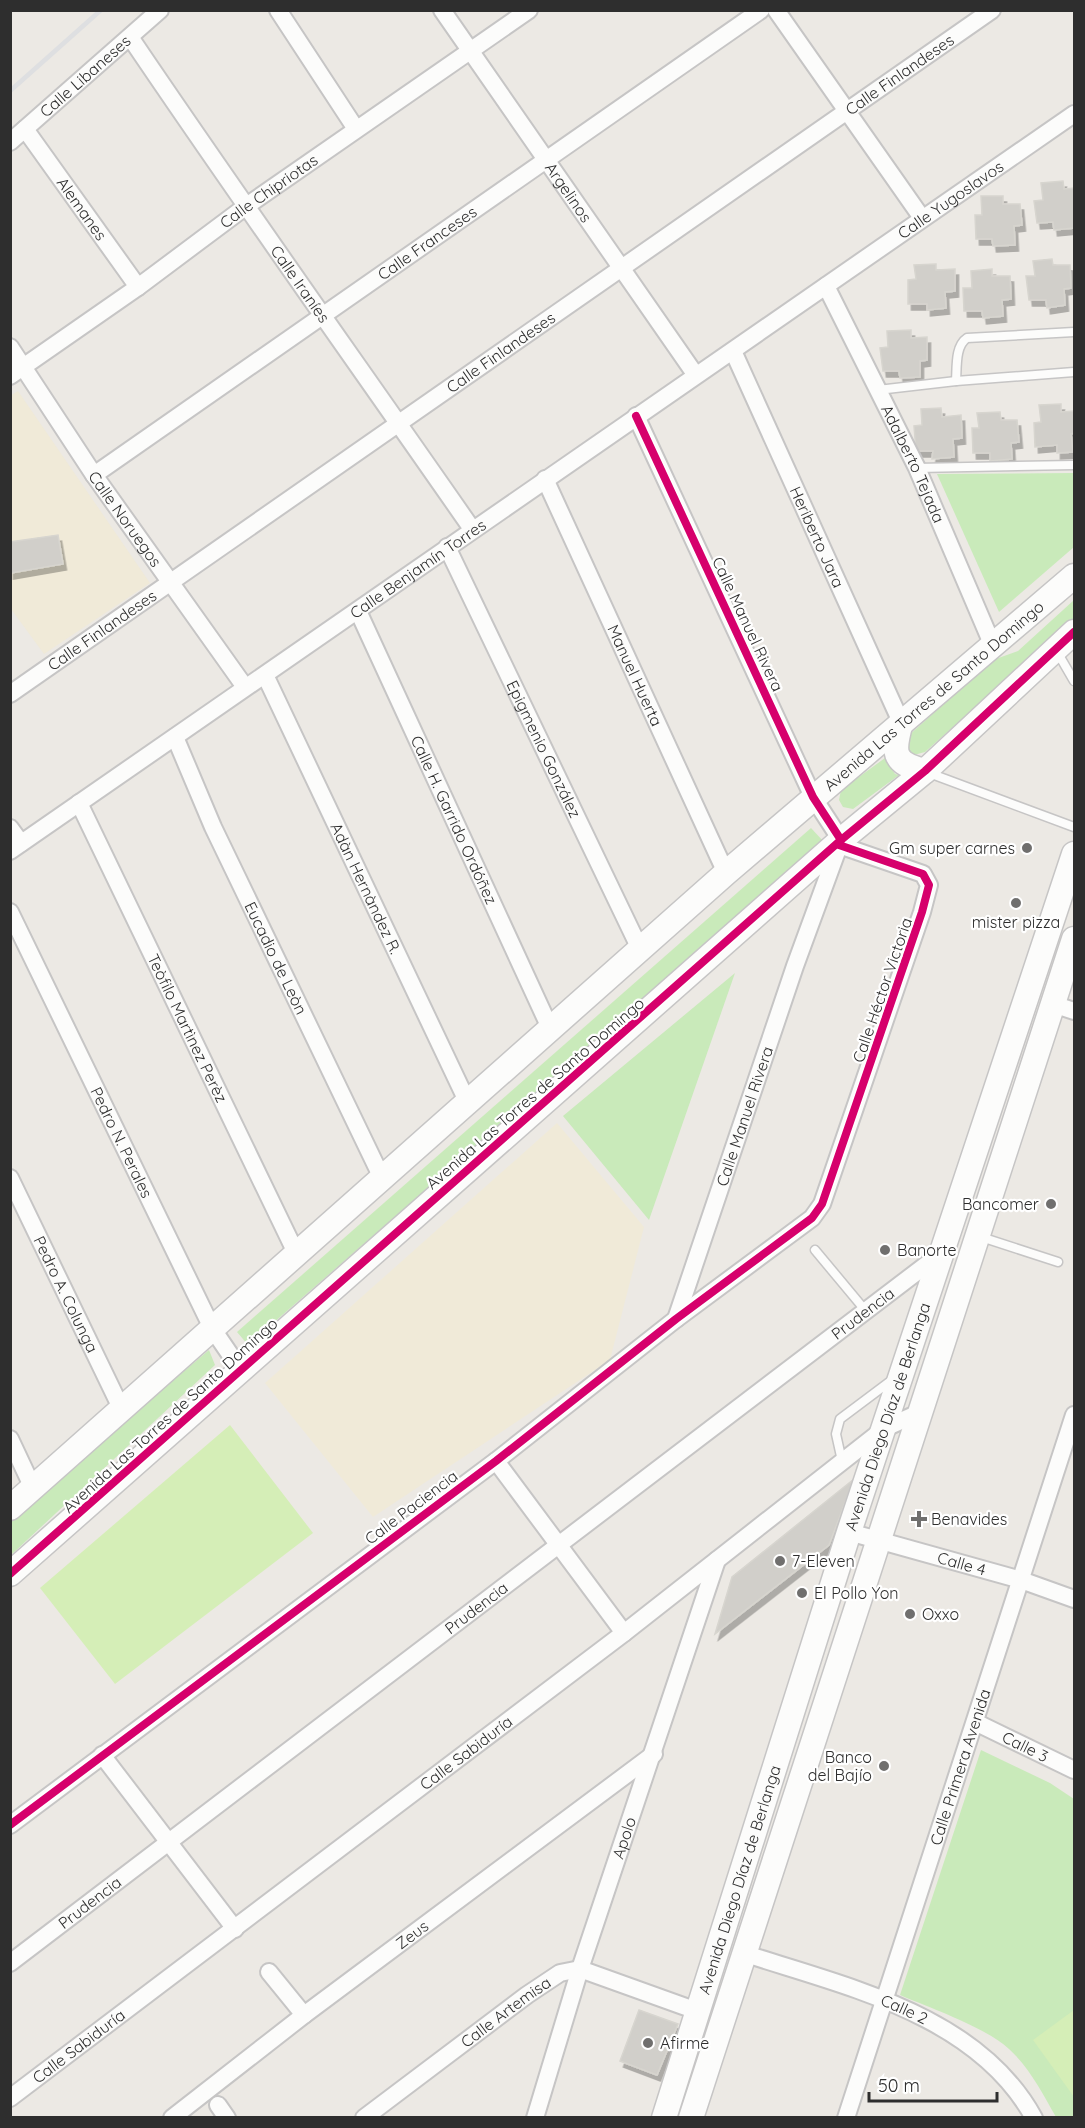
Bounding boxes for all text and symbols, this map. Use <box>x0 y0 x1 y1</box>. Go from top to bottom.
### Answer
street label: Calle Finlandeses <box>841 30 958 119</box>
street label: Calle Libaneses <box>35 31 135 121</box>
street label: Calle Chipriotas <box>216 150 322 233</box>
street label: Calle Yugoslavos <box>894 156 1007 243</box>
street label: Argelinos <box>541 158 596 226</box>
street label: Alemanes <box>53 173 111 244</box>
street label: Calle Franceses <box>374 201 480 284</box>
street label: Calle Iraníes <box>266 241 334 326</box>
street label: Calle Finlandeses <box>442 307 559 397</box>
street label: Adalberto Tejada <box>877 401 949 526</box>
street label: Calle Noruegos <box>84 467 166 571</box>
street label: Heriberto Jara <box>786 483 849 591</box>
street label: Calle Benjamín Torres <box>346 514 490 623</box>
street label: Calle Manuel Rivera <box>708 553 788 695</box>
street label: Calle Finlandeses <box>44 585 160 675</box>
street label: Avenida Las Torres de Santo Domingo <box>820 596 1048 795</box>
street label: Manuel Huerta <box>603 621 667 729</box>
street label: Epigmenio González <box>502 677 585 821</box>
street label: Calle H. Garrido Ordóñez <box>407 732 502 907</box>
street label: Adàn Hernàndez R. <box>326 819 406 957</box>
place label: Gm super carnes <box>889 838 1015 858</box>
marker: Gm super carnes <box>1020 841 1034 855</box>
marker: mister pizza <box>1009 896 1023 910</box>
street label: Eucadio de Leòn <box>240 898 312 1018</box>
place label: mister pizza <box>972 912 1060 932</box>
street label: Calle Héctor Victoria <box>848 915 916 1065</box>
street label: Teòfilo Martìnez Perèz <box>143 951 232 1106</box>
street label: Avenida Las Torres de Santo Domingo <box>422 993 648 1193</box>
street label: Calle Manuel Rivera <box>711 1044 777 1189</box>
street label: Pedro N. Perales <box>86 1083 157 1201</box>
place label: Bancomer <box>962 1194 1039 1214</box>
marker: Bancomer <box>1044 1197 1058 1211</box>
street label: Pedro A. Colunga <box>29 1232 103 1356</box>
place label: Banorte <box>897 1240 957 1260</box>
marker: Banorte <box>878 1243 892 1257</box>
street label: Prudencia <box>827 1283 898 1344</box>
street label: Avenida Diego Díaz de Berlanga <box>840 1300 934 1533</box>
street label: Avenida Las Torres de Santo Domingo <box>58 1313 282 1517</box>
street label: Calle Paciencia <box>361 1466 461 1548</box>
place label: Benavides <box>931 1509 1007 1529</box>
marker: Benavides <box>912 1512 926 1526</box>
street label: Calle 4 <box>935 1547 988 1580</box>
place label: 7-Eleven <box>792 1551 855 1571</box>
marker: 7-Eleven <box>773 1554 787 1568</box>
street label: Prudencia <box>440 1577 512 1638</box>
place label: El Pollo Yon <box>814 1583 899 1603</box>
marker: El Pollo Yon <box>795 1586 809 1600</box>
place label: Oxxo <box>922 1604 959 1624</box>
marker: Oxxo <box>903 1607 917 1621</box>
street label: Calle Primera Avenida <box>925 1686 995 1848</box>
street label: Calle Sabiduría <box>416 1711 516 1794</box>
street label: Calle 3 <box>999 1727 1052 1766</box>
place label: Banco del Bajío <box>808 1747 872 1785</box>
marker: Banco del Bajío <box>877 1759 891 1773</box>
street label: Avenida Diego Díaz de Berlanga <box>694 1763 785 1997</box>
street label: Apolo <box>608 1814 640 1861</box>
street label: Prudencia <box>54 1872 125 1933</box>
street label: Zeus <box>392 1916 432 1953</box>
street label: Calle Artemisa <box>457 1972 554 2052</box>
street label: Calle 2 <box>878 1990 932 2029</box>
street label: Calle Sabiduría <box>28 2005 129 2088</box>
place label: Afirme <box>660 2033 709 2053</box>
marker: Afirme <box>641 2036 655 2050</box>
scale bar <box>869 2065 996 2103</box>
text: 50 m <box>878 2074 920 2097</box>

